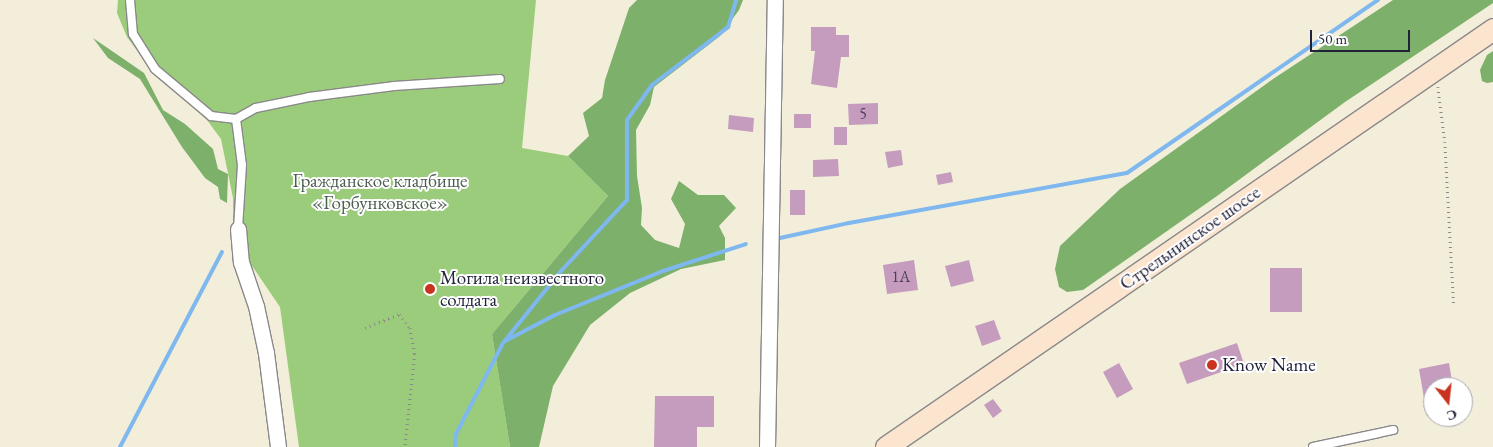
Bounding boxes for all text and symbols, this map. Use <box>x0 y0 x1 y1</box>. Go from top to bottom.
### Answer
scale bar <box>1313 20 1413 52</box>
text: 50 m <box>1318 29 1347 48</box>
house number: 5 <box>859 104 867 124</box>
park label: Гражданское кладбище «Горбунковское» <box>293 170 467 214</box>
street label: Стрельнинское шоссе <box>1115 181 1265 295</box>
place label: Могила неизвестного солдата <box>440 267 604 311</box>
house number: 1А <box>892 267 910 287</box>
marker: Могила неизвестного солдата <box>424 283 436 295</box>
place label: Know Name <box>1222 354 1316 376</box>
marker: Know Name <box>1206 359 1218 371</box>
north arrow <box>1423 377 1473 427</box>
text: С <box>1445 405 1459 425</box>

